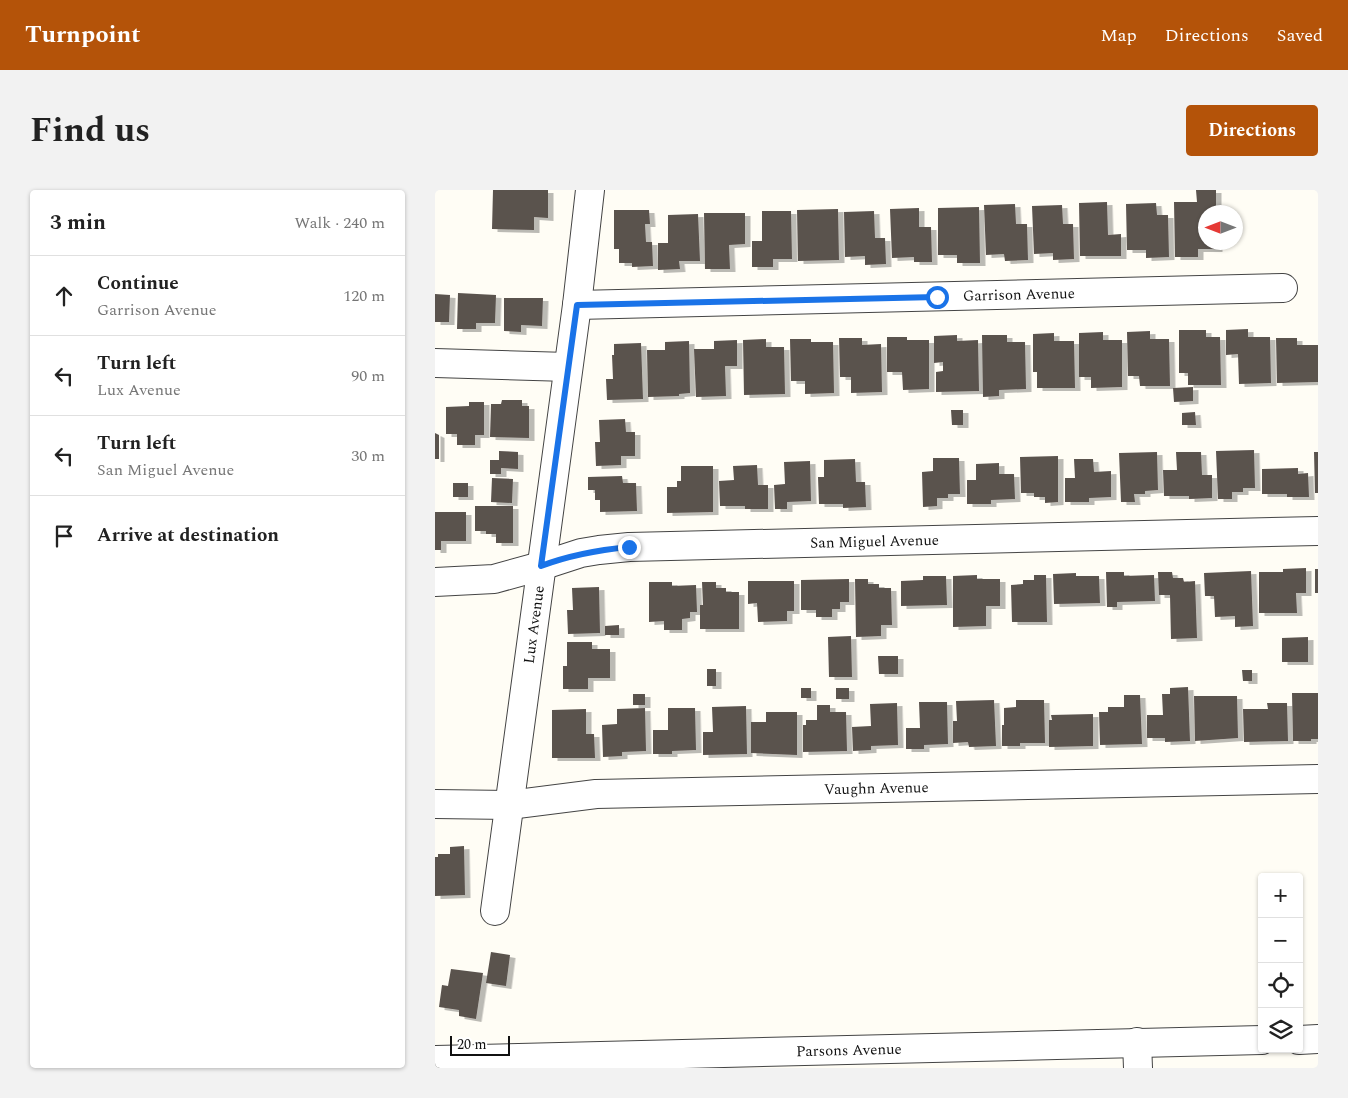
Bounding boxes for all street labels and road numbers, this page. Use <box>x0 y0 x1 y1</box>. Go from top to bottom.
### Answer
street label: Garrison Avenue <box>963 282 1075 307</box>
street label: San Miguel Avenue <box>810 528 939 554</box>
street label: Lux Avenue <box>517 584 550 665</box>
street label: Vaughn Avenue <box>824 776 929 801</box>
street label: Parsons Avenue <box>796 1037 902 1063</box>

